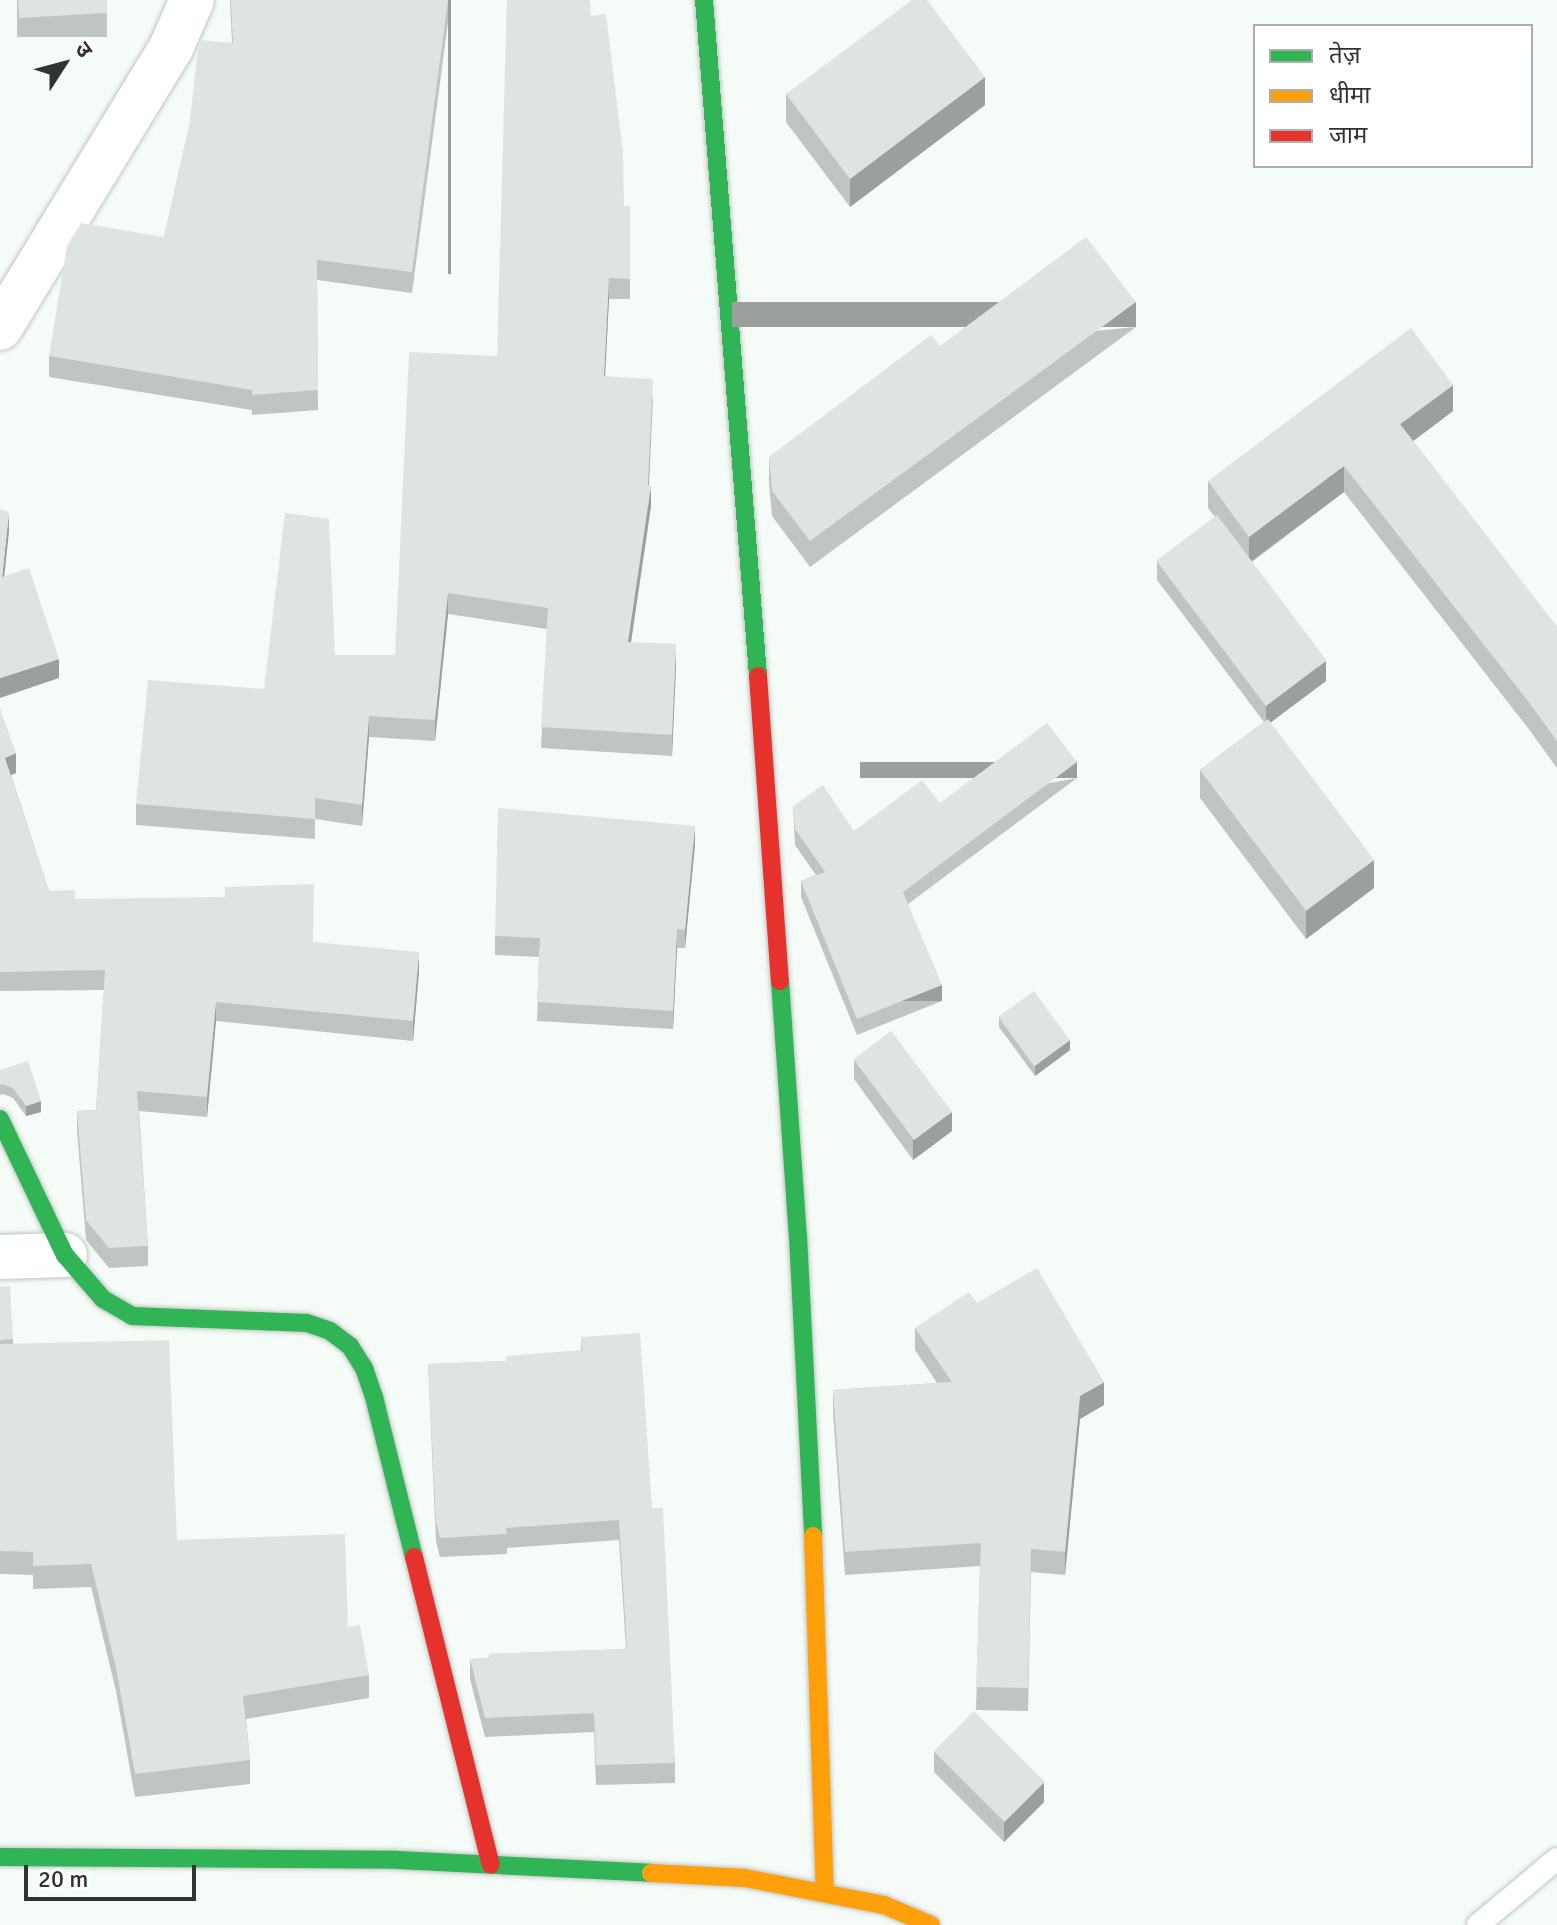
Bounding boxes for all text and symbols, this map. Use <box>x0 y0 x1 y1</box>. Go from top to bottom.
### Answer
north arrow <box>24 24 104 104</box>
legend <box>1253 24 1533 168</box>
text: उ <box>69 36 99 63</box>
text: तेज़ <box>1329 40 1361 70</box>
text: धीमा <box>1329 80 1371 110</box>
text: जाम <box>1329 120 1367 150</box>
scale bar <box>28 1849 200 1899</box>
text: 20 m <box>38 1864 88 1894</box>

